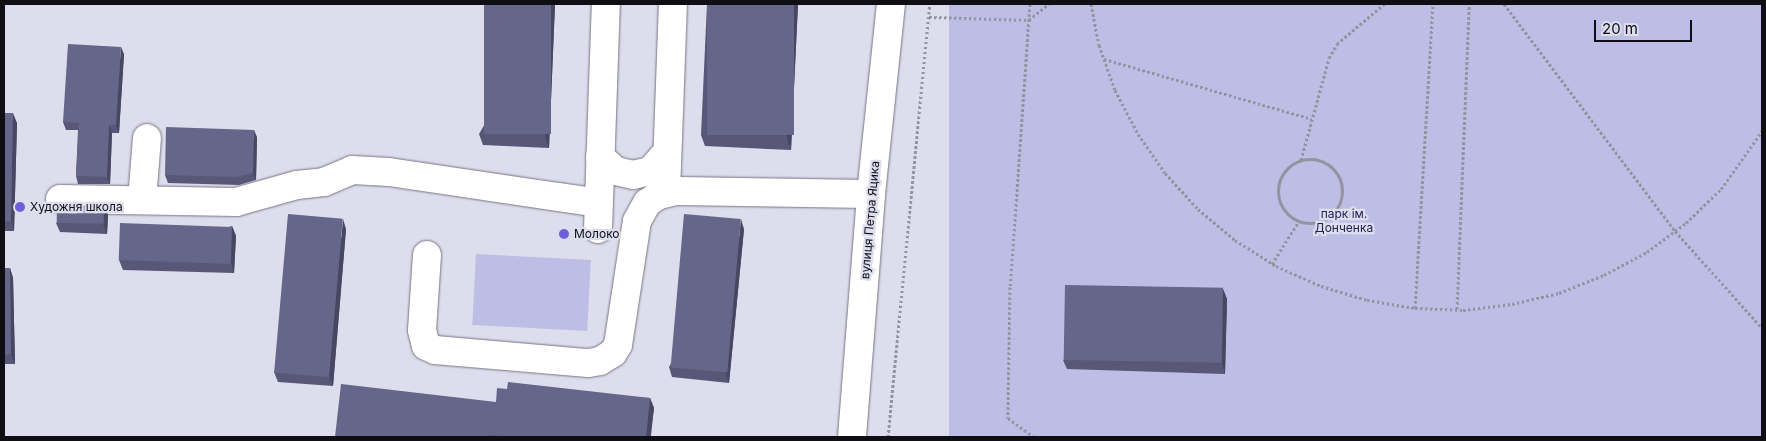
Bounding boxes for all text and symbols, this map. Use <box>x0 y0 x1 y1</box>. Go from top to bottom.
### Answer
scale bar <box>1596 10 1694 42</box>
text: 20 m <box>1602 19 1638 38</box>
street label: вулиця Петра Яцика <box>858 160 882 280</box>
place label: Художня школа <box>30 200 123 214</box>
marker: Художня школа <box>14 201 26 213</box>
park label: парк ім. Донченка <box>1315 207 1373 235</box>
place label: Молоко <box>574 227 620 241</box>
marker: Молоко <box>558 228 570 240</box>

